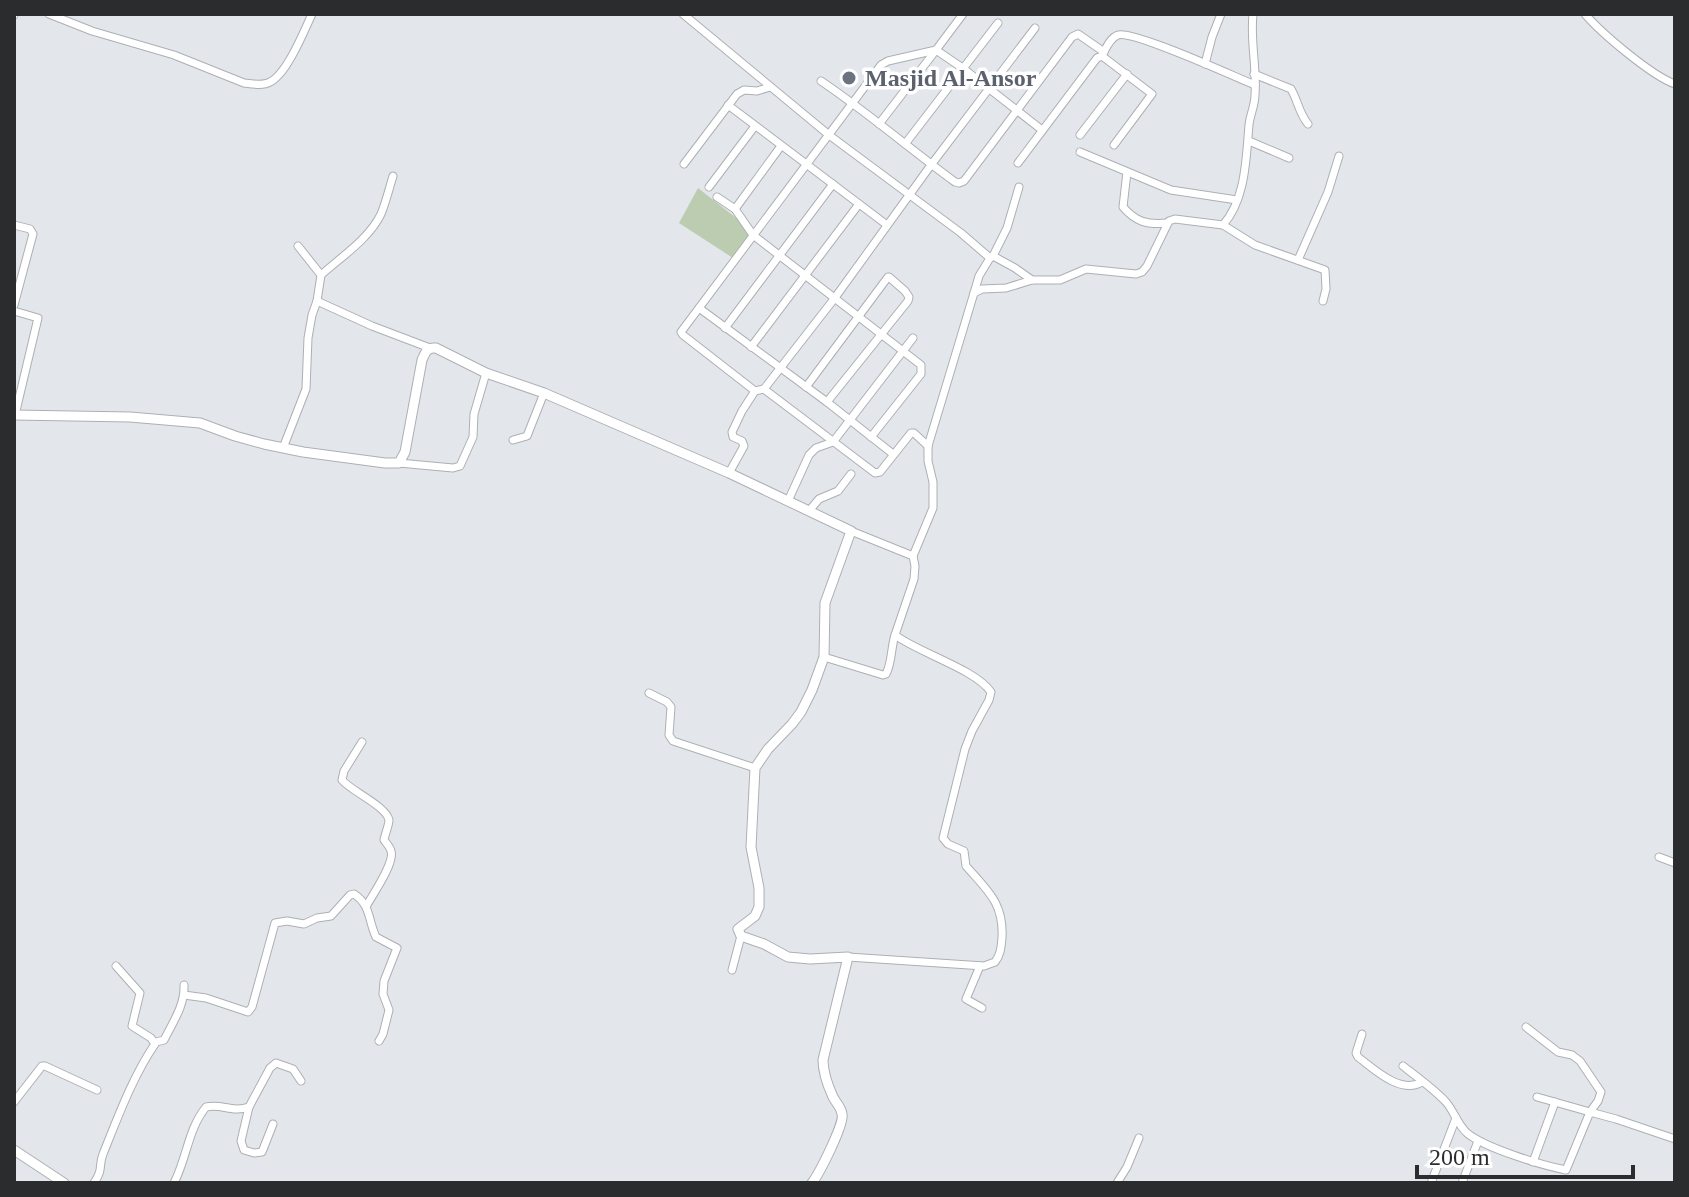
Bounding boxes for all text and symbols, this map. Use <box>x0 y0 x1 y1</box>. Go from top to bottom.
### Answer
place label: Masjid Al-Ansor <box>865 65 1037 91</box>
marker: Masjid Al-Ansor <box>840 69 858 87</box>
scale bar <box>1417 1129 1633 1179</box>
text: 200 m <box>1429 1144 1490 1170</box>

